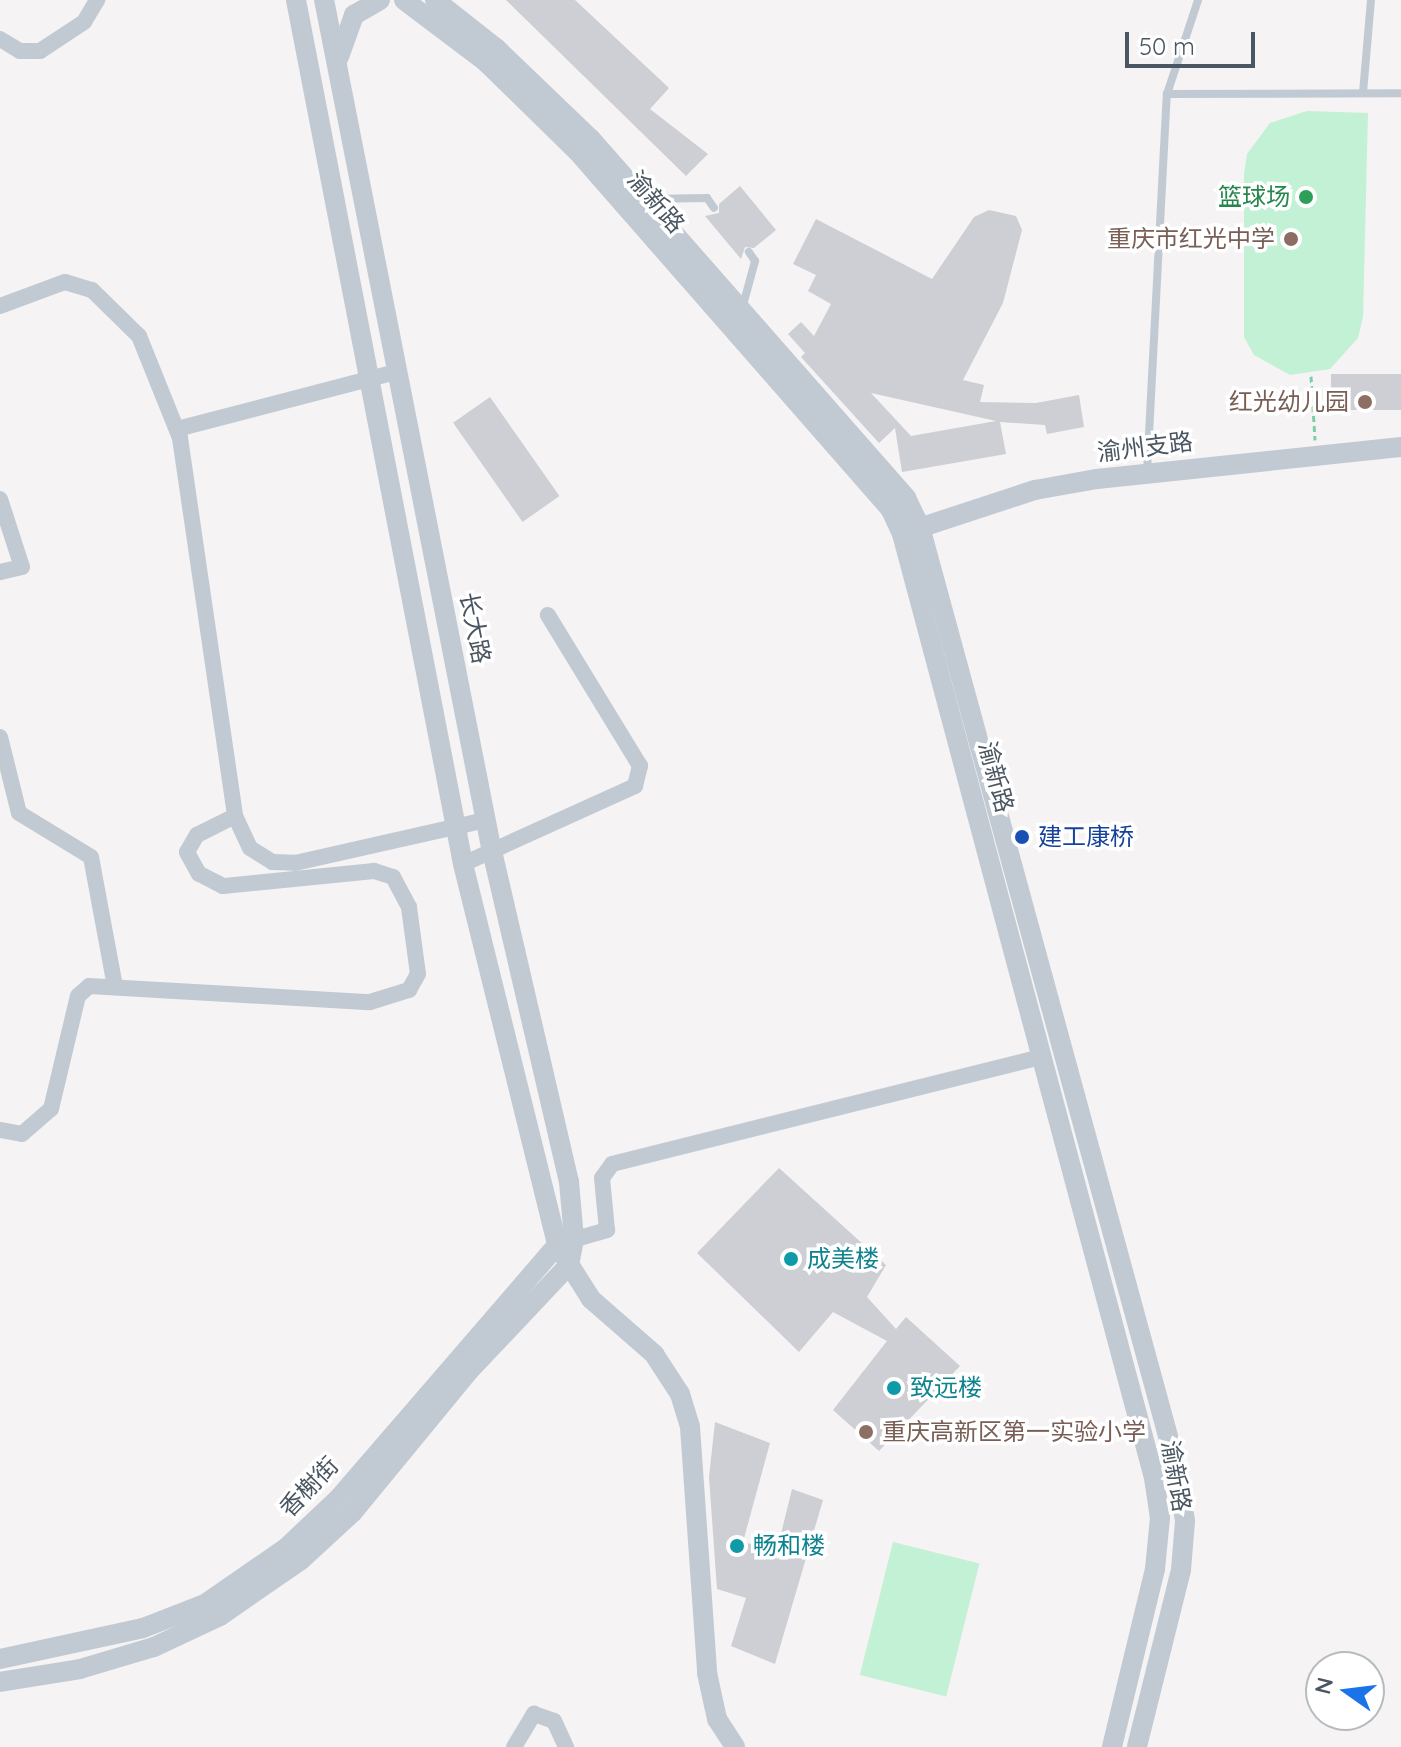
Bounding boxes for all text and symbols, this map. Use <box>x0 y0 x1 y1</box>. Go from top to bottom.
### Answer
scale bar <box>1129 16 1259 66</box>
text: 50 m <box>1139 31 1195 61</box>
street label: 渝新路 <box>622 165 690 239</box>
place label: 篮球场 <box>1218 183 1290 211</box>
marker: 篮球场 <box>1297 188 1315 206</box>
place label: 重庆市红光中学 <box>1107 225 1275 253</box>
marker: 重庆市红光中学 <box>1282 230 1300 248</box>
place label: 红光幼儿园 <box>1229 388 1349 416</box>
marker: 红光幼儿园 <box>1356 393 1374 411</box>
street label: 渝州支路 <box>1096 427 1194 467</box>
street label: 长大路 <box>454 590 496 666</box>
street label: 渝新路 <box>973 738 1019 816</box>
place label: 建工康桥 <box>1038 823 1134 851</box>
marker: 建工康桥 <box>1013 828 1031 846</box>
place label: 成美楼 <box>807 1245 879 1273</box>
marker: 成美楼 <box>782 1250 800 1268</box>
place label: 致远楼 <box>910 1374 982 1402</box>
marker: 致远楼 <box>885 1379 903 1397</box>
place label: 重庆高新区第一实验小学 <box>882 1418 1146 1446</box>
marker: 重庆高新区第一实验小学 <box>857 1423 875 1441</box>
street label: 渝新路 <box>1156 1438 1196 1514</box>
street label: 香榭街 <box>274 1451 344 1523</box>
place label: 畅和楼 <box>753 1532 825 1560</box>
marker: 畅和楼 <box>728 1537 746 1555</box>
north arrow <box>1305 1651 1385 1731</box>
text: N <box>1308 1674 1339 1697</box>

